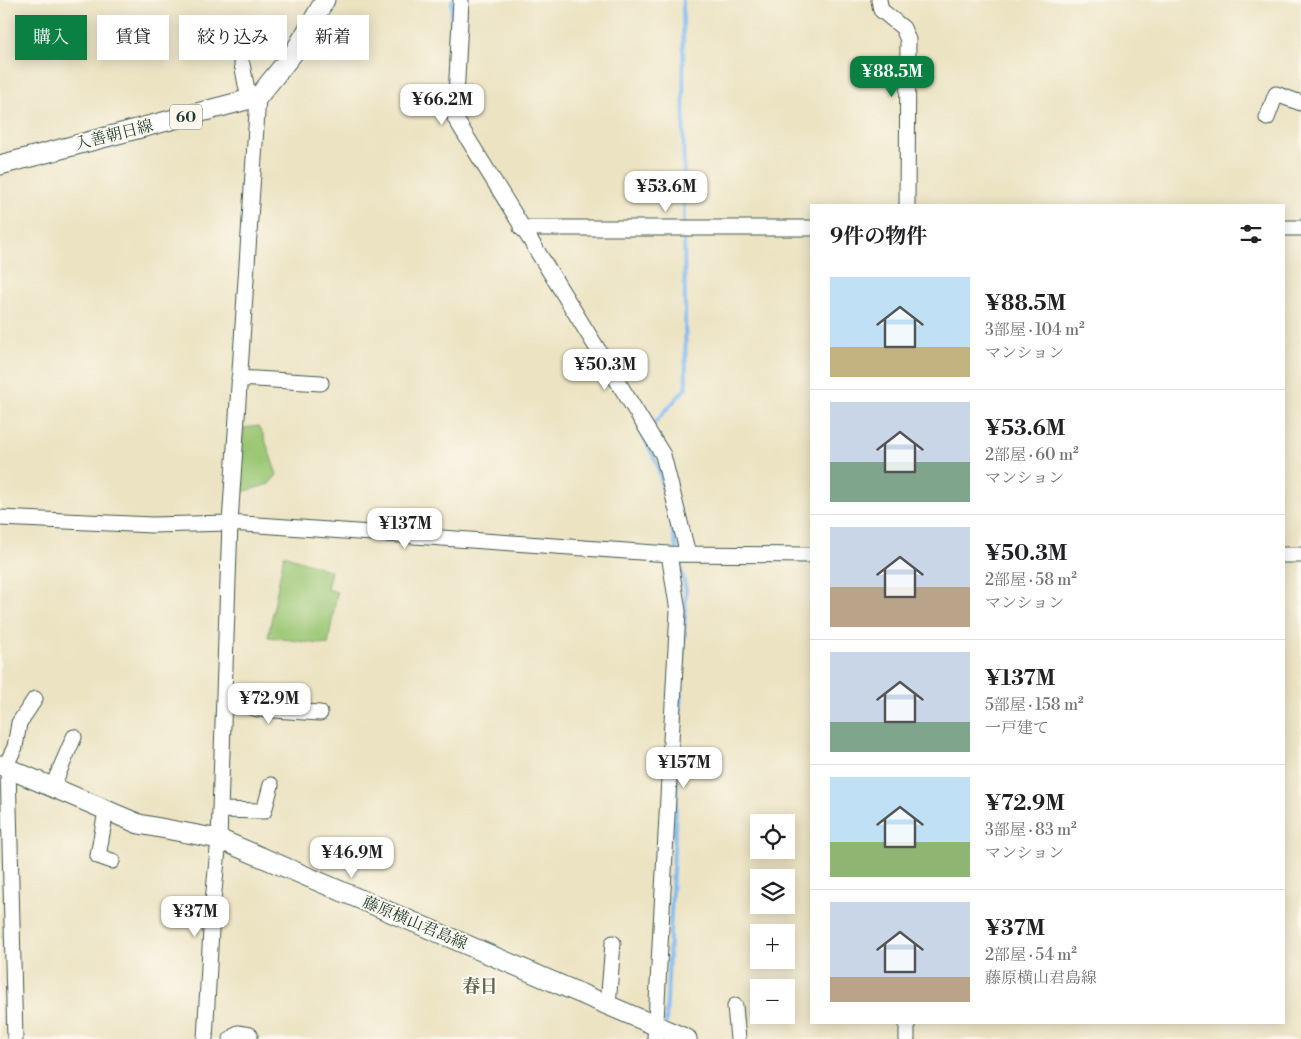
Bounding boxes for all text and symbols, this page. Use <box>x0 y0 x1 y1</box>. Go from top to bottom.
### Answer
chip: 購入 <box>15 15 87 60</box>
chip: 賃貸 <box>97 15 169 60</box>
chip: 絞り込み <box>179 15 287 60</box>
chip: 新着 <box>297 15 369 60</box>
pin: ¥88.5M <box>851 56 933 98</box>
text: ¥88.5M <box>861 62 923 82</box>
pin: ¥66.2M <box>401 84 483 126</box>
text: ¥66.2M <box>411 90 473 110</box>
road number: 60 <box>170 104 202 130</box>
street label: 入善朝日線 <box>73 116 155 154</box>
pin: ¥53.6M <box>625 170 707 213</box>
text: ¥53.6M <box>635 177 697 197</box>
icon: filters <box>1237 220 1265 248</box>
text: 9件の物件 <box>830 224 927 250</box>
text: ¥88.5M <box>985 291 1066 317</box>
icon: home <box>870 297 930 357</box>
text: 3部屋 · 104 m² <box>985 320 1085 340</box>
text: マンション <box>985 343 1064 363</box>
pin: ¥50.3M <box>564 348 646 391</box>
text: ¥50.3M <box>574 355 636 375</box>
text: ¥53.6M <box>985 416 1065 442</box>
icon: home <box>870 422 930 482</box>
text: 2部屋 · 60 m² <box>985 445 1079 465</box>
text: マンション <box>985 468 1064 488</box>
pin: ¥137M <box>370 508 440 550</box>
text: ¥137M <box>378 514 432 534</box>
text: ¥50.3M <box>985 541 1067 567</box>
icon: home <box>870 547 930 607</box>
text: 2部屋 · 58 m² <box>985 570 1077 590</box>
text: マンション <box>985 593 1064 613</box>
text: ¥137M <box>985 666 1055 692</box>
icon: home <box>870 672 930 732</box>
pin: ¥72.9M <box>228 682 310 725</box>
text: ¥72.9M <box>239 689 299 709</box>
text: 5部屋 · 158 m² <box>985 695 1084 715</box>
text: 一戸建て <box>985 718 1049 738</box>
pin: ¥157M <box>649 746 719 789</box>
text: ¥157M <box>657 753 711 773</box>
text: ¥72.9M <box>985 791 1065 817</box>
icon: home <box>870 797 930 857</box>
map controls <box>750 814 795 1024</box>
button: locate <box>750 814 795 859</box>
text: 3部屋 · 83 m² <box>985 820 1077 840</box>
pin: ¥46.9M <box>311 836 393 879</box>
text: ¥46.9M <box>321 843 383 863</box>
text: マンション <box>985 843 1064 863</box>
button: layers <box>750 869 795 914</box>
street label: 藤原横山君島線 <box>360 892 470 954</box>
pin: ¥37M <box>165 896 225 938</box>
text: ¥37M <box>172 902 218 922</box>
text: ¥37M <box>985 916 1045 942</box>
icon: home <box>870 922 930 982</box>
button: + <box>750 924 795 969</box>
text: 2部屋 · 54 m² <box>985 945 1077 965</box>
text: 藤原横山君島線 <box>985 968 1097 988</box>
district label: 春日 <box>462 975 498 998</box>
button: − <box>750 979 795 1024</box>

